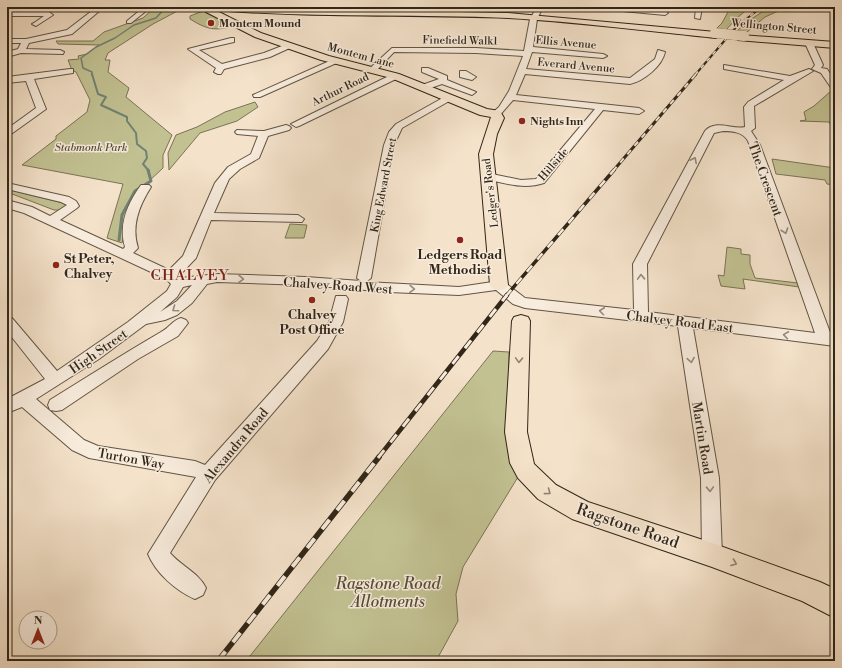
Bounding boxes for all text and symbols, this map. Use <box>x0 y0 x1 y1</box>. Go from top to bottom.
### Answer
street label: Wellington Street <box>730 16 817 38</box>
place label: Montem Mound <box>219 17 301 31</box>
marker: Montem Mound <box>206 18 216 28</box>
street label: Finefield Walk1 <box>422 33 498 49</box>
street label: Ellis Avenue <box>535 33 597 53</box>
street label: Montem Lane <box>326 40 396 72</box>
street label: Everard Avenue <box>537 56 616 76</box>
street label: Arthur Road <box>309 70 372 110</box>
place label: Nights Inn <box>530 115 584 129</box>
marker: Nights Inn <box>517 116 527 126</box>
street label: King Edward Street <box>368 136 400 234</box>
street label: The Crescent <box>744 140 786 219</box>
park label: Stabmonk Park <box>54 141 128 155</box>
street label: Hillside <box>536 145 572 184</box>
street label: Ledger's Road <box>480 157 502 228</box>
one-way arrow <box>690 157 697 164</box>
one-way arrow <box>781 228 789 235</box>
marker: Ledgers Road Methodist <box>455 235 465 245</box>
place label: Ledgers Road Methodist <box>418 247 502 278</box>
place label: St Peter, Chalvey <box>64 251 115 282</box>
marker: St Peter, Chalvey <box>51 260 61 270</box>
district label: CHALVEY <box>150 266 230 285</box>
street label: Chalvey Road West <box>283 274 394 298</box>
one-way arrow <box>636 274 645 280</box>
one-way arrow <box>238 275 244 284</box>
one-way arrow <box>409 285 415 293</box>
marker: Chalvey Post Office <box>307 295 317 305</box>
one-way arrow <box>172 304 179 312</box>
place label: Chalvey Post Office <box>280 307 344 338</box>
one-way arrow <box>599 307 605 316</box>
street label: Chalvey Road East <box>625 307 735 337</box>
street label: High Street <box>66 326 131 378</box>
one-way arrow <box>783 331 789 340</box>
one-way arrow <box>515 357 523 363</box>
one-way arrow <box>687 357 695 363</box>
street label: Martin Road <box>688 401 716 476</box>
street label: Alexandra Road <box>199 404 272 487</box>
street label: Turton Way <box>96 445 166 473</box>
one-way arrow <box>706 486 714 492</box>
one-way arrow <box>543 487 550 494</box>
street label: Ragstone Road <box>574 499 682 553</box>
one-way arrow <box>730 558 737 566</box>
park label: Ragstone Road Allotments <box>334 574 442 612</box>
north arrow <box>18 610 58 650</box>
text: N <box>34 614 43 628</box>

